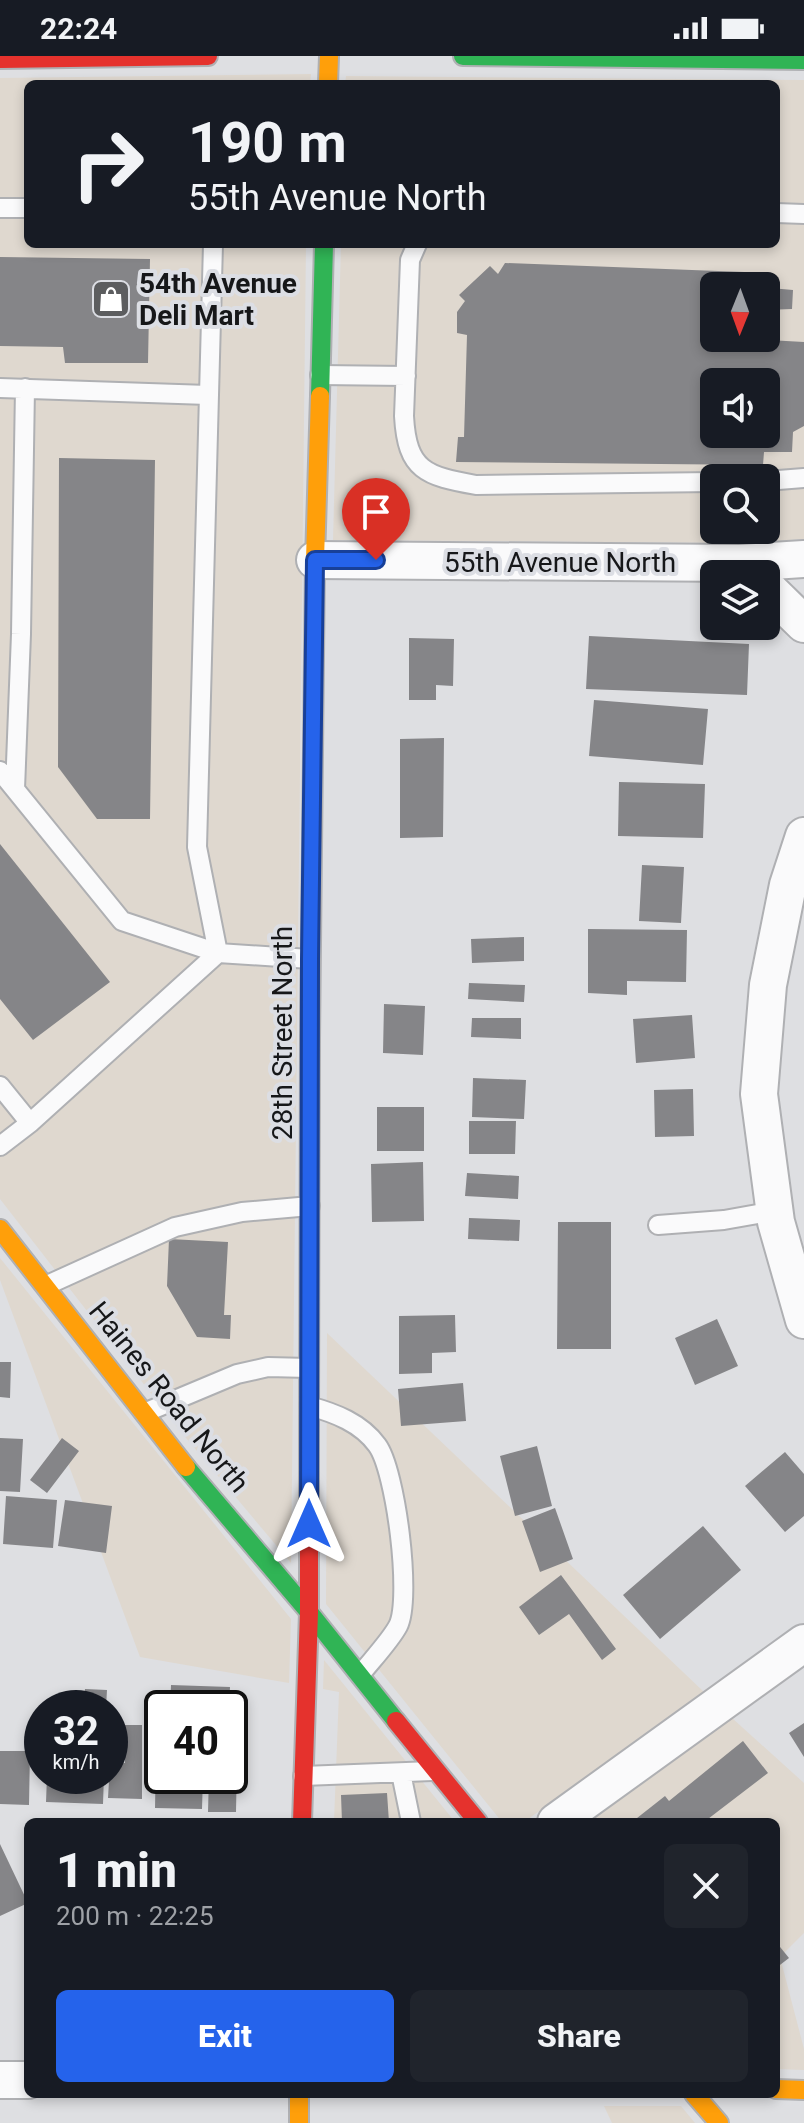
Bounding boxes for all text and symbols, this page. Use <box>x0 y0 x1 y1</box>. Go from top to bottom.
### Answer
text: 22:24 <box>40 11 117 46</box>
text: 190 m <box>188 110 347 176</box>
icon: right <box>56 112 160 216</box>
text: 55th Avenue North <box>188 177 487 219</box>
place label: 54th Avenue Deli Mart <box>139 267 297 332</box>
north arrow <box>700 272 780 352</box>
map controls <box>700 272 780 640</box>
shop icon: 54th Avenue Deli Mart <box>90 278 132 320</box>
button: sound <box>700 368 780 448</box>
button: search <box>700 464 780 544</box>
pin <box>342 478 410 560</box>
icon: arrive <box>354 490 398 534</box>
street label: 55th Avenue North <box>444 546 676 579</box>
button: layers <box>700 560 780 640</box>
street label: 28th Street North <box>266 926 299 1140</box>
street label: Haines Road North <box>82 1295 256 1499</box>
position arrow <box>267 1482 351 1566</box>
speed limit sign: 40 <box>144 1690 248 1794</box>
text: 32 <box>53 1708 99 1755</box>
text: km/h <box>53 1750 99 1774</box>
text: 1 min <box>56 1842 177 1899</box>
button: close <box>664 1844 748 1928</box>
text: 200 m · 22:25 <box>56 1901 214 1931</box>
button: Exit <box>56 1990 394 2082</box>
button: Share <box>410 1990 748 2082</box>

